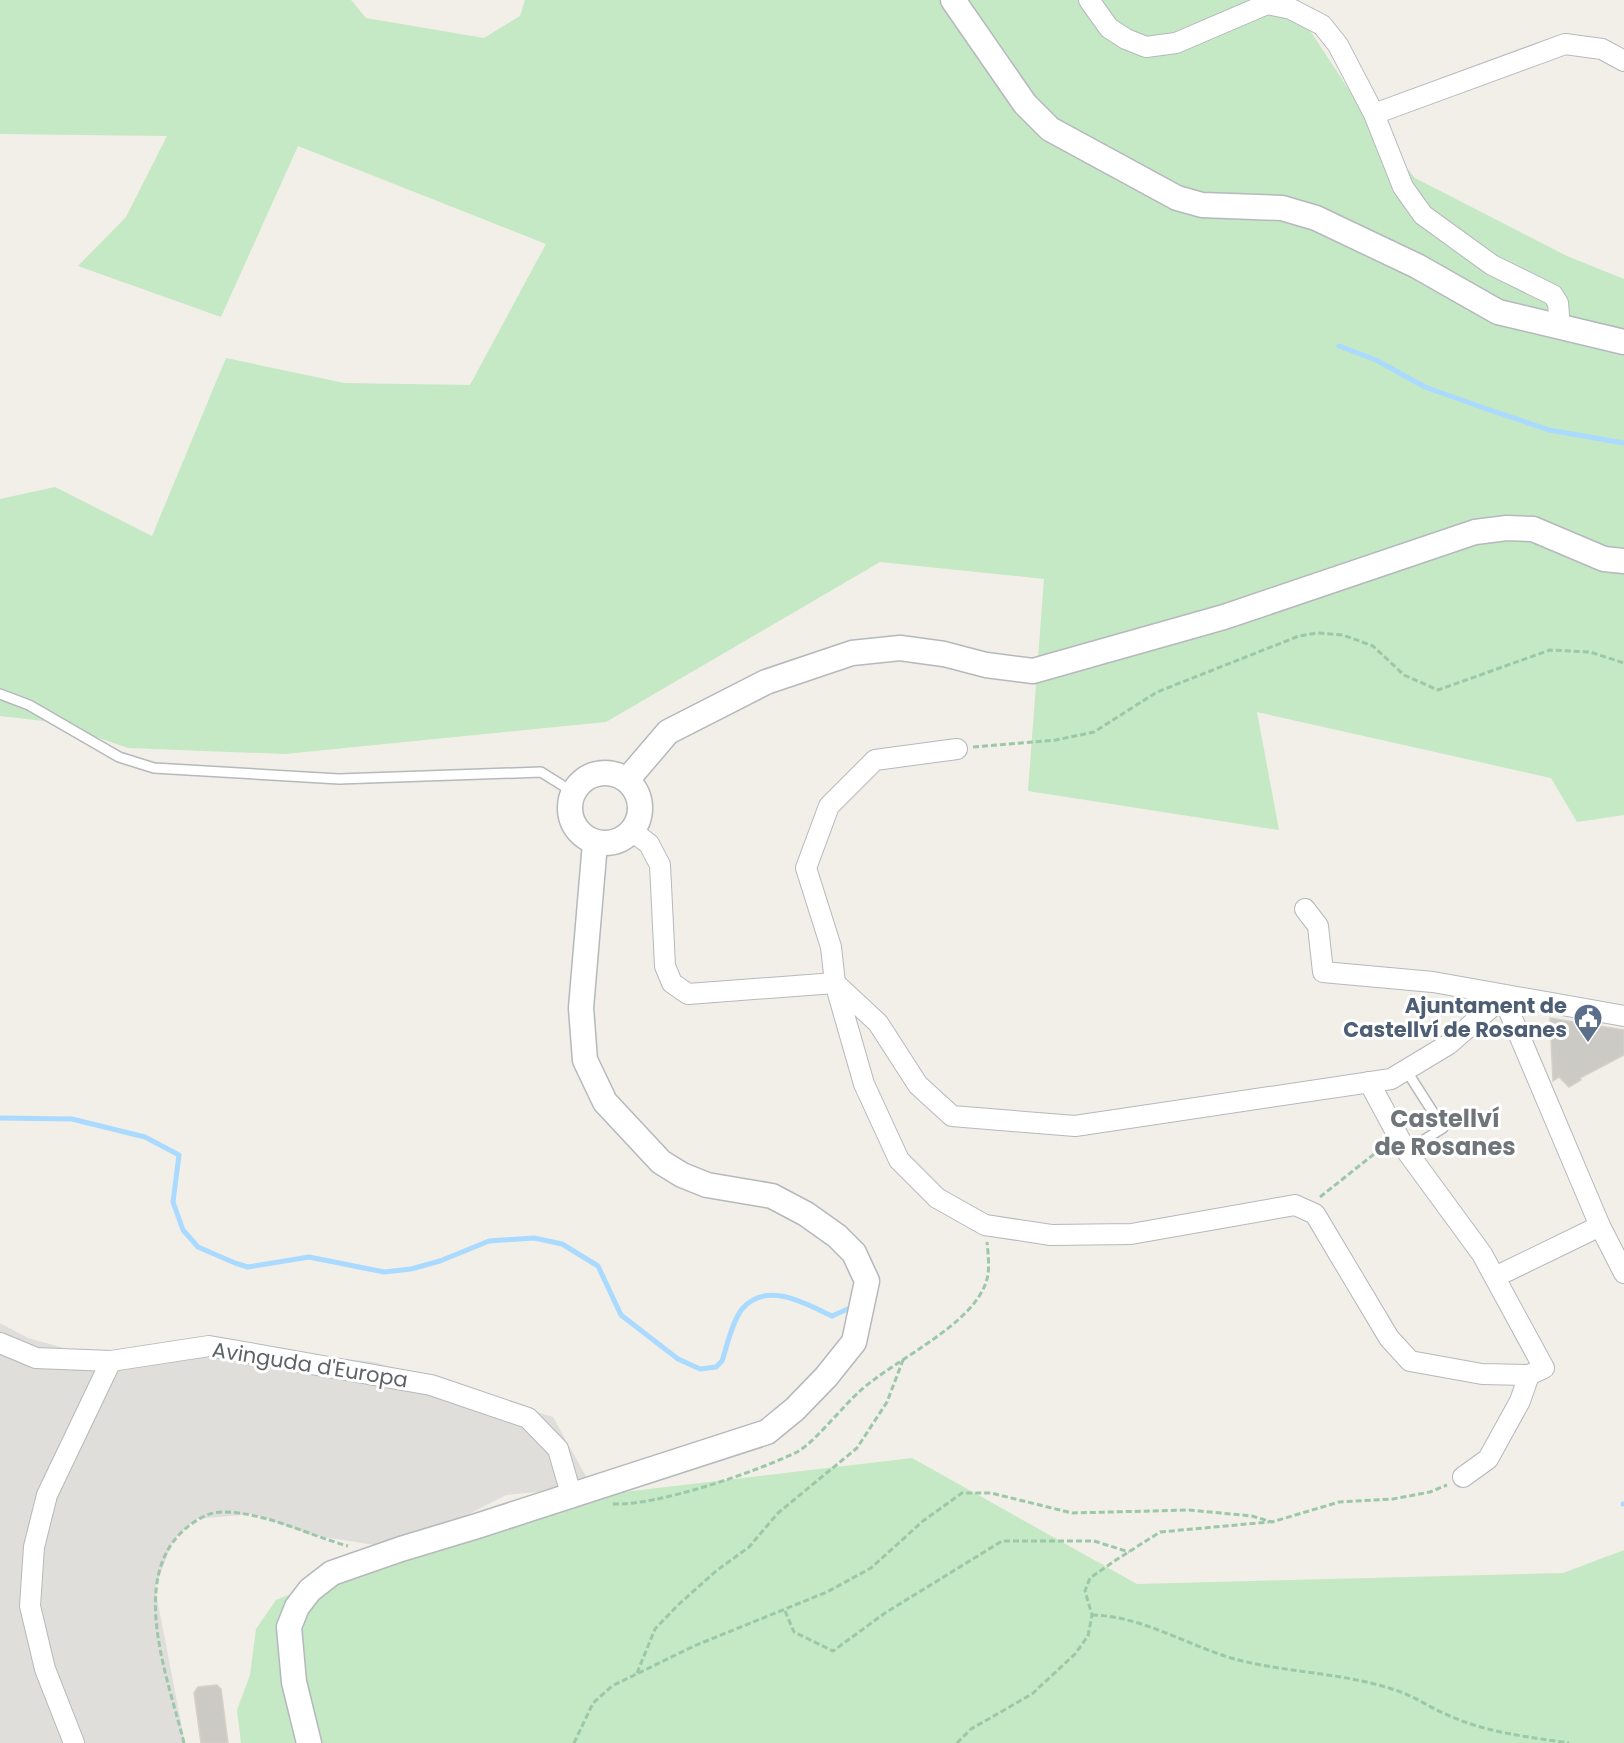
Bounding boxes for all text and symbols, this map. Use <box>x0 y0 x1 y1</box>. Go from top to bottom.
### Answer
place label: Ajuntament de Castellví de Rosanes <box>1343 991 1567 1044</box>
public building icon: Ajuntament de Castellví de Rosanes <box>1572 1002 1604 1044</box>
district label: Castellví de Rosanes <box>1374 1102 1516 1163</box>
street label: Avinguda d'Europa <box>210 1335 410 1394</box>

